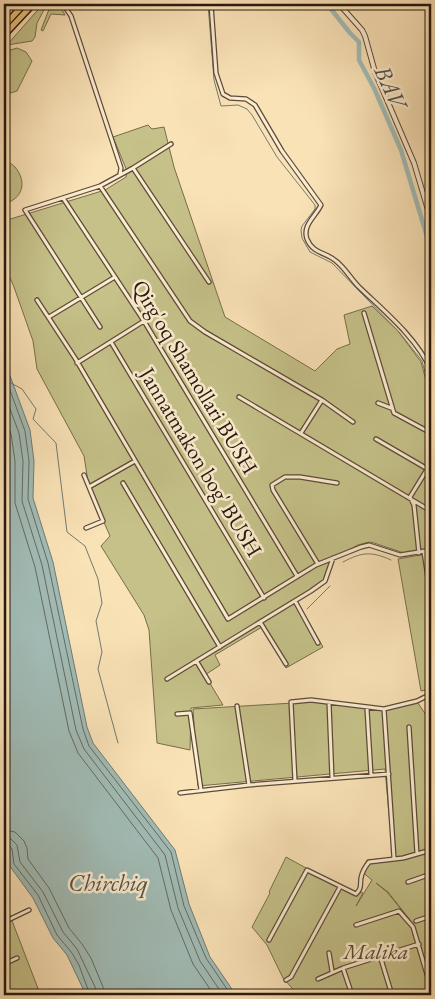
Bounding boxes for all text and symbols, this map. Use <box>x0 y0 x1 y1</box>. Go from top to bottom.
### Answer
water label: BAV <box>367 59 416 117</box>
street label: Qirg'oq Shamollari BUSH <box>125 274 265 480</box>
street label: Jannatmakon bog' BUSH <box>132 360 269 562</box>
water label: Chirchiq <box>68 867 148 899</box>
park label: Malika <box>341 937 409 966</box>

